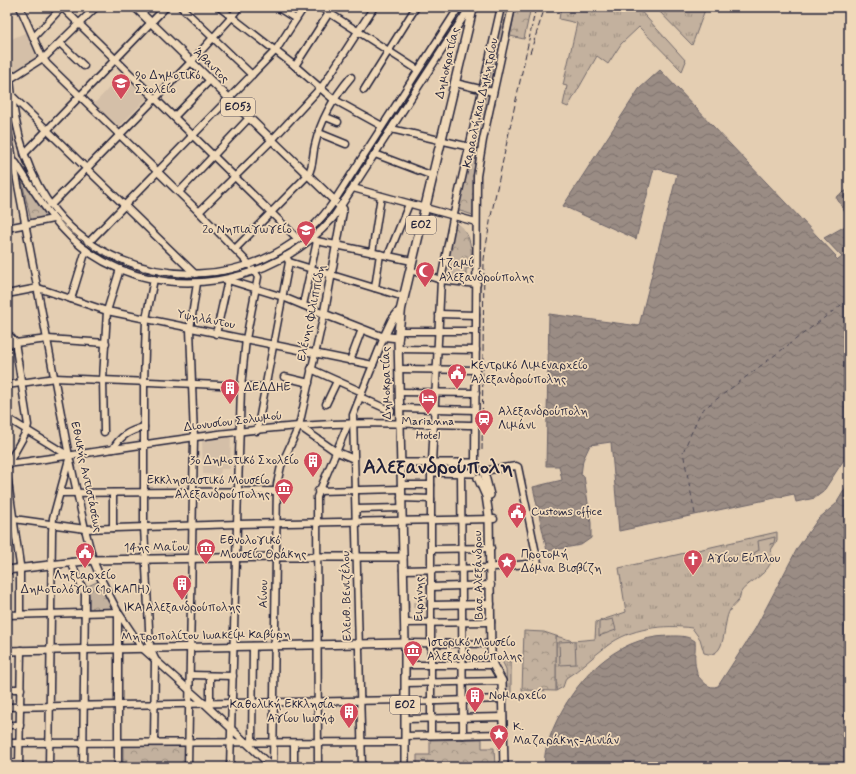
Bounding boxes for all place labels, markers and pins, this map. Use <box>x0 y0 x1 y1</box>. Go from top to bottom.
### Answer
place label: 9ο Δημοτικό Σχολείο <box>135 68 201 98</box>
school or university icon: 9ο Δημοτικό Σχολείο <box>110 72 132 100</box>
school or university icon: 2ο Νηπιαγωγείο <box>295 219 317 247</box>
place label: 2ο Νηπιαγωγείο <box>202 222 292 238</box>
place label: Tζαμί Αλεξανδρούπολης <box>439 256 534 286</box>
mosque icon: Tζαμί Αλεξανδρούπολης <box>414 260 436 288</box>
place label: Κεντρικό Λιμεναρχείο Αλεξανδρούπολης <box>471 358 588 388</box>
public building icon: Κεντρικό Λιμεναρχείο Αλεξανδρούπολης <box>446 362 468 390</box>
building icon: ΔΕΔΔΗΕ <box>219 377 241 405</box>
place label: ΔΕΔΔΗΕ <box>244 380 291 396</box>
hotel icon: Marianna Hotel <box>417 387 439 415</box>
place label: Αλεξανδρούπολη Λιμάνι <box>498 404 588 434</box>
station icon: Αλεξανδρούπολη Λιμάνι <box>473 408 495 436</box>
place label: Marianna Hotel <box>402 414 454 444</box>
building icon: 3ο Δημοτικό Σχολείο <box>302 450 324 478</box>
place label: 3ο Δημοτικό Σχολείο <box>190 453 299 469</box>
place label: Εκκλησιαστικό Μουσείο Αλεξανδρούπολης <box>147 473 270 503</box>
museum icon: Εκκλησιαστικό Μουσείο Αλεξανδρούπολης <box>273 477 295 505</box>
public building icon: Customs office <box>506 501 528 529</box>
place label: Customs office <box>531 504 602 520</box>
place label: Εθνολογικό Μουσείο Θράκης <box>220 533 307 563</box>
museum icon: Εθνολογικό Μουσείο Θράκης <box>195 537 217 565</box>
public building icon: Ληξιαρχείο Δημοτολόγιο (1ο ΚΑΠΗ) <box>74 541 96 569</box>
place label: Προτομή Δόμνα Βισβίζη <box>521 547 602 577</box>
church icon: Αγίου Εύπλου <box>682 548 704 576</box>
place icon: Προτομή Δόμνα Βισβίζη <box>496 551 518 579</box>
place label: Αγίου Εύπλου <box>707 551 781 567</box>
place label: Ληξιαρχείο Δημοτολόγιο (1ο ΚΑΠΗ) <box>21 568 150 598</box>
building icon: ΙΚΑ Αλεξανδρούπολης <box>171 573 193 601</box>
place label: ΙΚΑ Αλεξανδρούπολης <box>123 600 241 616</box>
place label: Ιστορικό Μουσείο Αλεξανδρούπολης <box>427 635 522 665</box>
museum icon: Ιστορικό Μουσείο Αλεξανδρούπολης <box>402 639 424 667</box>
building icon: Νομαρχείο <box>464 685 486 713</box>
place label: Νομαρχείο <box>489 688 546 704</box>
place label: Καθολική Εκκλησία Αγίου Ιωσήφ <box>230 697 335 727</box>
building icon: Καθολική Εκκλησία Αγίου Ιωσήφ <box>338 701 360 729</box>
place label: K. Μαζαράκης-Αινιάν <box>513 719 619 749</box>
place icon: K. Μαζαράκης-Αινιάν <box>488 723 510 751</box>

